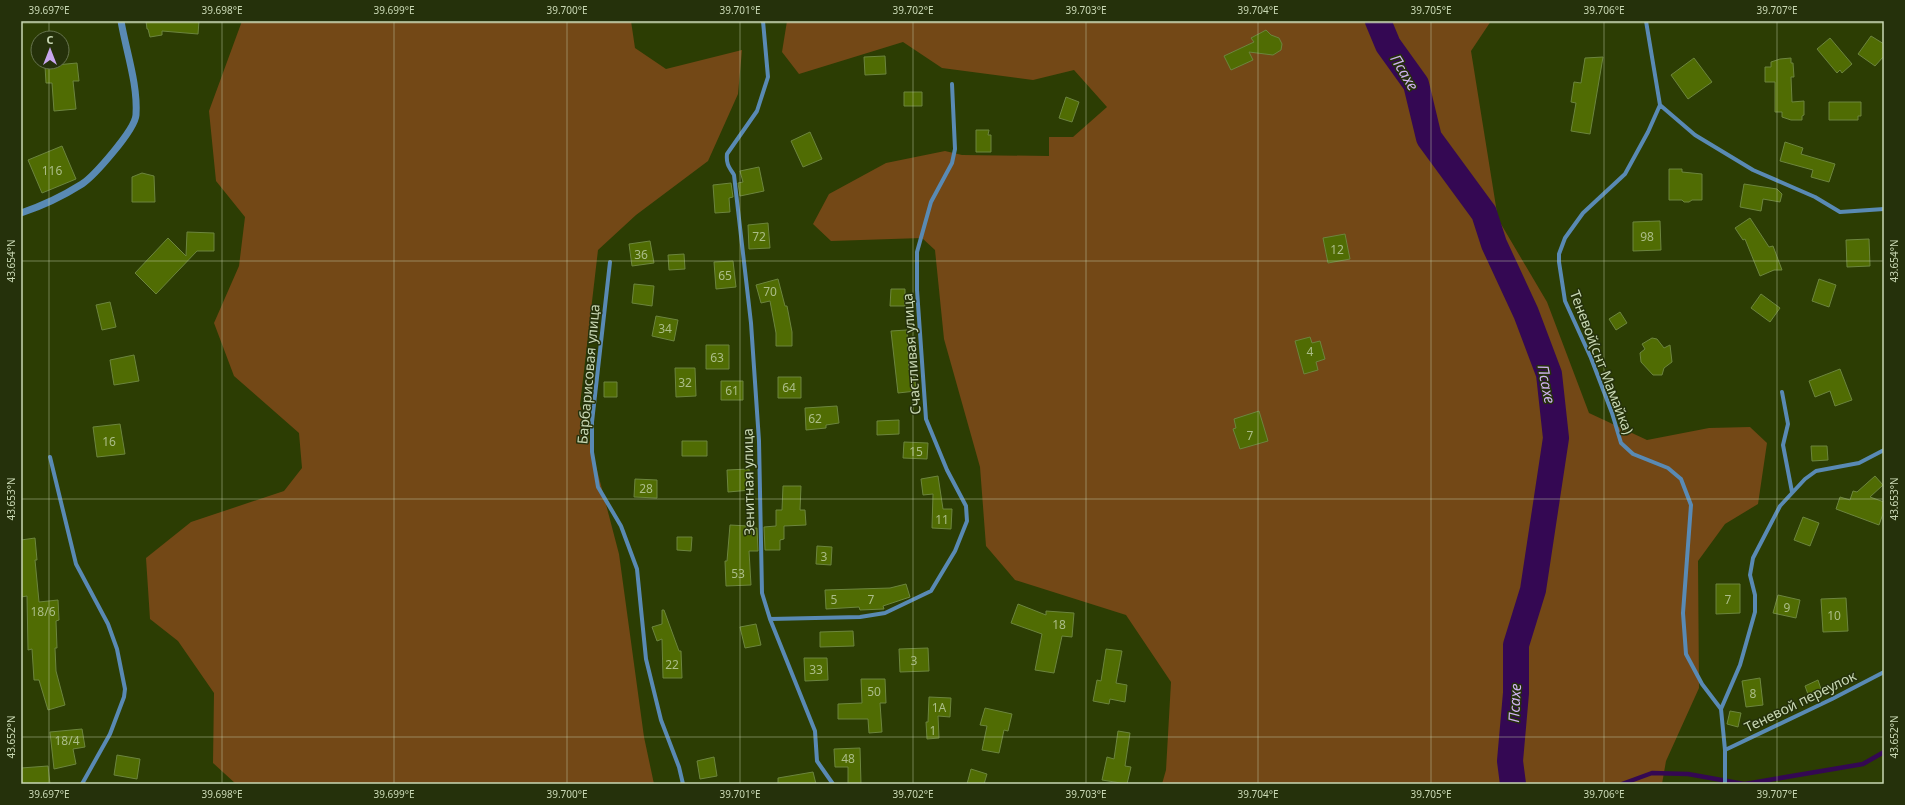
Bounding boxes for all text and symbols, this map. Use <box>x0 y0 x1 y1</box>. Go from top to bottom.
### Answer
text: 39.697°E <box>28 3 70 17</box>
text: 39.698°E <box>201 3 243 17</box>
text: 39.699°E <box>373 3 415 17</box>
text: 39.700°E <box>546 3 588 17</box>
text: 39.701°E <box>719 3 761 17</box>
text: 39.702°E <box>892 3 934 17</box>
text: 39.703°E <box>1065 3 1107 17</box>
text: 39.704°E <box>1237 3 1279 17</box>
text: 39.705°E <box>1410 3 1452 17</box>
text: 39.706°E <box>1583 3 1625 17</box>
text: 39.707°E <box>1756 3 1798 17</box>
north arrow <box>30 30 70 70</box>
text: С <box>46 32 54 47</box>
water label: Псахе <box>1386 50 1424 94</box>
house number: 116 <box>42 162 62 179</box>
house number: 72 <box>752 228 766 245</box>
house number: 98 <box>1640 228 1654 245</box>
text: 43.654°N <box>4 239 18 283</box>
text: 43.654°N <box>1887 239 1901 283</box>
house number: 12 <box>1330 241 1344 258</box>
house number: 36 <box>634 246 648 263</box>
house number: 65 <box>718 267 732 284</box>
house number: 70 <box>763 283 777 300</box>
street label: Теневой(снт Мамайка) <box>1566 287 1638 437</box>
street label: Счастливая улица <box>897 293 925 415</box>
street label: Барбарисовая улица <box>572 303 604 445</box>
house number: 34 <box>658 320 672 337</box>
house number: 4 <box>1307 343 1314 360</box>
house number: 63 <box>710 349 724 366</box>
water label: Псахе <box>1533 363 1561 406</box>
house number: 32 <box>678 374 692 391</box>
house number: 64 <box>782 379 796 396</box>
house number: 61 <box>725 382 739 399</box>
house number: 62 <box>808 410 822 427</box>
house number: 7 <box>1247 427 1254 444</box>
street label: Зенитная улица <box>738 428 758 536</box>
house number: 16 <box>102 433 116 450</box>
house number: 15 <box>909 443 923 460</box>
text: 43.653°N <box>4 477 18 521</box>
text: 43.653°N <box>1887 477 1901 521</box>
house number: 28 <box>639 480 653 497</box>
house number: 11 <box>935 511 949 528</box>
house number: 3 <box>821 548 828 565</box>
house number: 53 <box>731 565 745 582</box>
house number: 5 <box>831 591 838 608</box>
house number: 7 <box>868 591 875 608</box>
house number: 7 <box>1725 591 1732 608</box>
house number: 9 <box>1784 599 1791 616</box>
house number: 18/6 <box>30 603 56 620</box>
house number: 10 <box>1827 607 1841 624</box>
house number: 18 <box>1052 616 1066 633</box>
house number: 3 <box>911 652 918 669</box>
house number: 22 <box>665 656 679 673</box>
house number: 33 <box>809 661 823 678</box>
street label: Теневой переулок <box>1741 665 1860 736</box>
water label: Псахе <box>1503 682 1525 723</box>
house number: 50 <box>867 683 881 700</box>
house number: 8 <box>1750 685 1757 702</box>
house number: 1А <box>932 699 947 716</box>
text: 43.652°N <box>4 715 18 759</box>
text: 43.652°N <box>1887 715 1901 759</box>
house number: 1 <box>930 722 936 739</box>
house number: 18/4 <box>54 732 80 749</box>
house number: 48 <box>841 750 855 767</box>
text: 39.697°E <box>28 787 70 801</box>
text: 39.698°E <box>201 787 243 801</box>
text: 39.699°E <box>373 787 415 801</box>
text: 39.700°E <box>546 787 588 801</box>
text: 39.701°E <box>719 787 761 801</box>
text: 39.702°E <box>892 787 934 801</box>
text: 39.703°E <box>1065 787 1107 801</box>
text: 39.704°E <box>1237 787 1279 801</box>
text: 39.705°E <box>1410 787 1452 801</box>
text: 39.706°E <box>1583 787 1625 801</box>
text: 39.707°E <box>1756 787 1798 801</box>

